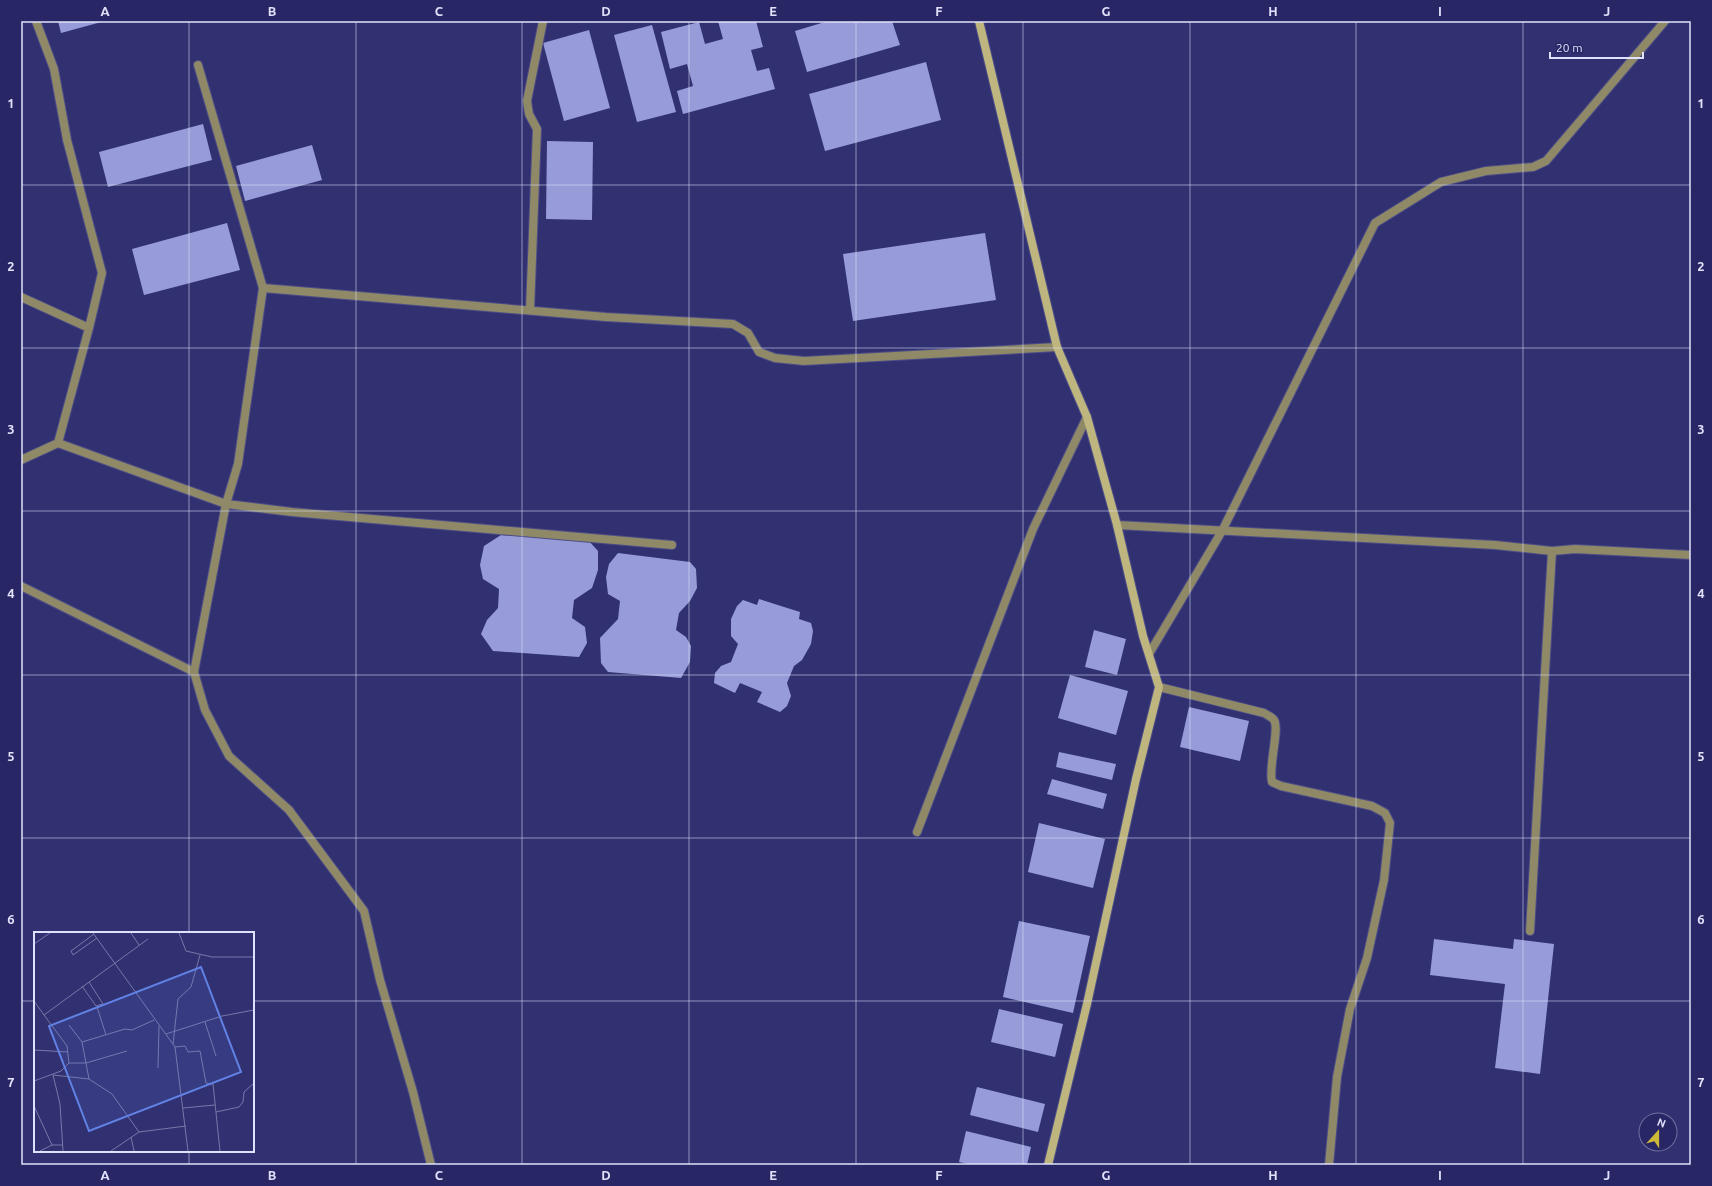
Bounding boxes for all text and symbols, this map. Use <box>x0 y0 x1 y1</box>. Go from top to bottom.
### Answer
text: A <box>100 4 110 18</box>
text: B <box>268 4 277 18</box>
text: C <box>435 4 444 18</box>
text: D <box>601 4 611 18</box>
text: E <box>769 4 777 18</box>
text: F <box>935 4 943 18</box>
text: G <box>1102 4 1111 18</box>
text: H <box>1268 4 1278 18</box>
text: I <box>1438 4 1442 18</box>
text: J <box>1604 4 1610 18</box>
scale bar <box>1550 34 1643 60</box>
text: 20 m <box>1556 41 1583 54</box>
text: 1 <box>7 96 15 110</box>
text: 1 <box>1697 96 1705 110</box>
text: 2 <box>7 259 15 273</box>
text: 2 <box>1697 259 1705 273</box>
text: 3 <box>7 422 15 436</box>
text: 3 <box>1697 422 1705 436</box>
text: 4 <box>7 586 15 600</box>
text: 4 <box>1697 586 1705 600</box>
text: 5 <box>7 749 15 763</box>
text: 5 <box>1697 749 1705 763</box>
text: 6 <box>7 912 15 926</box>
text: 6 <box>1697 912 1705 926</box>
inset map <box>34 932 254 1152</box>
text: 7 <box>7 1075 15 1089</box>
text: 7 <box>1697 1075 1705 1089</box>
north arrow <box>1638 1112 1678 1152</box>
text: N <box>1656 1116 1668 1130</box>
text: A <box>100 1168 110 1182</box>
text: B <box>268 1168 277 1182</box>
text: C <box>435 1168 444 1182</box>
text: D <box>601 1168 611 1182</box>
text: E <box>769 1168 777 1182</box>
text: F <box>935 1168 943 1182</box>
text: G <box>1102 1168 1111 1182</box>
text: H <box>1268 1168 1278 1182</box>
text: I <box>1438 1168 1442 1182</box>
text: J <box>1604 1168 1610 1182</box>

